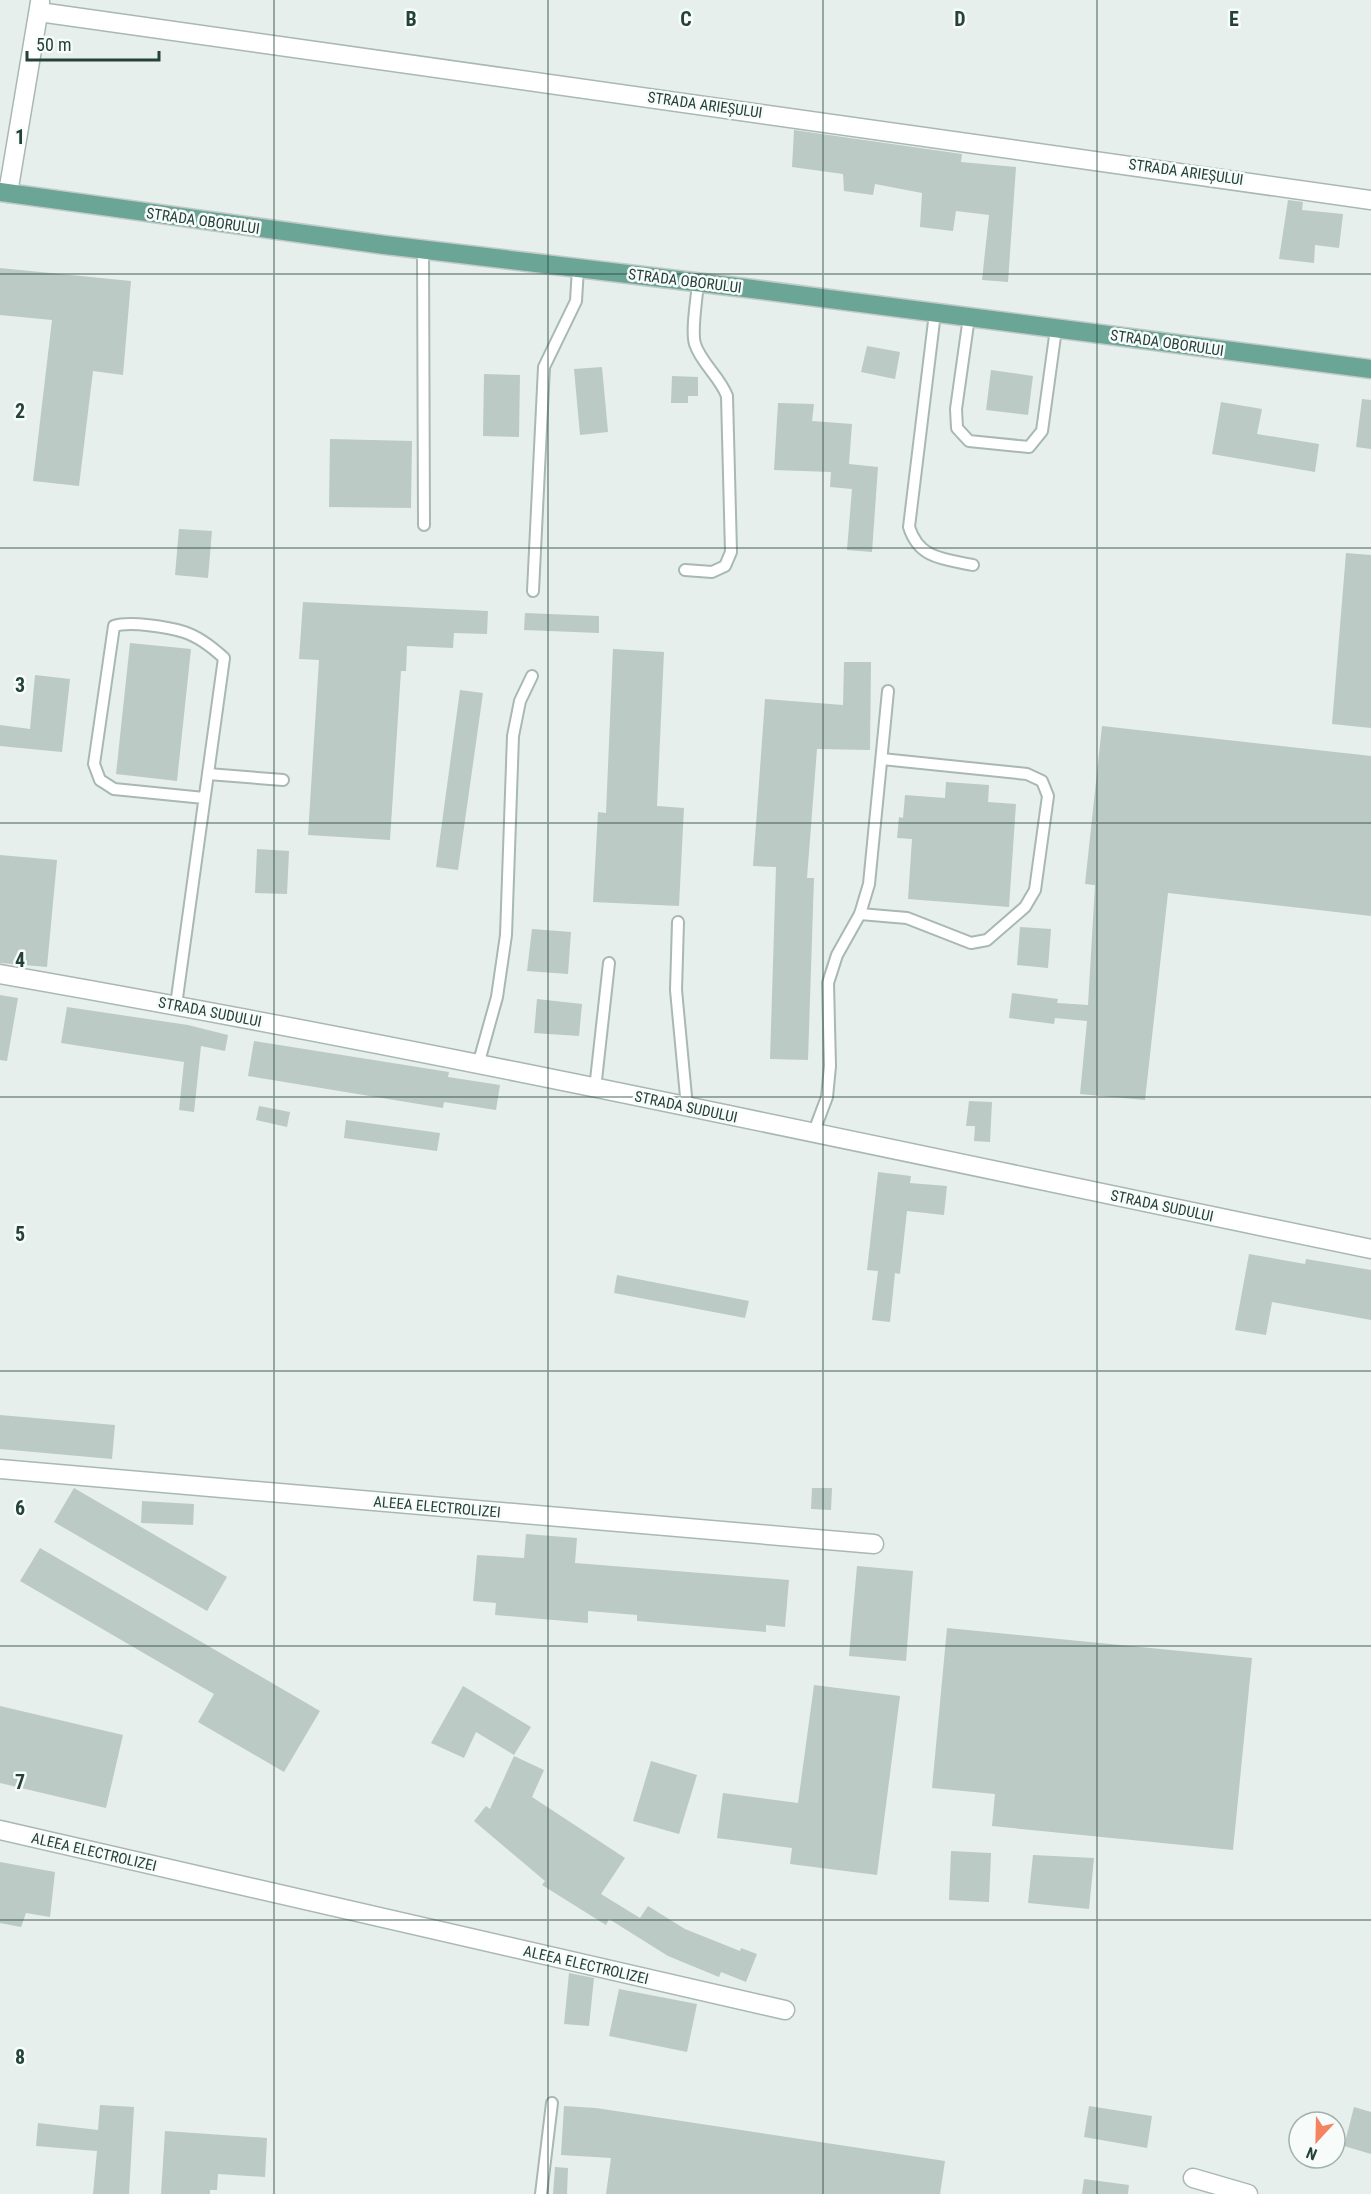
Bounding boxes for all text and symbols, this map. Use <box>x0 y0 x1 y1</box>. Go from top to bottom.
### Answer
text: B <box>405 7 417 31</box>
text: C <box>680 7 692 31</box>
text: D <box>954 7 966 31</box>
text: E <box>1229 7 1239 31</box>
scale bar <box>27 24 159 62</box>
text: 50 m <box>36 34 71 55</box>
street label: STRADA ARIEȘULUI <box>646 88 764 122</box>
text: 1 <box>15 125 25 149</box>
street label: STRADA ARIEȘULUI <box>1127 155 1245 189</box>
street label: STRADA OBORULUI <box>145 204 261 238</box>
street label: STRADA OBORULUI <box>627 265 743 297</box>
street label: STRADA OBORULUI <box>1109 326 1225 360</box>
text: 2 <box>15 399 25 423</box>
text: 3 <box>15 673 25 697</box>
text: 4 <box>15 948 25 972</box>
street label: STRADA SUDULUI <box>157 993 263 1031</box>
street label: STRADA SUDULUI <box>633 1087 739 1127</box>
street label: STRADA SUDULUI <box>1109 1186 1215 1226</box>
text: 5 <box>15 1222 25 1246</box>
street label: ALEEA ELECTROLIZEI <box>373 1492 501 1522</box>
text: 6 <box>15 1496 25 1520</box>
text: 7 <box>15 1770 25 1794</box>
street label: ALEEA ELECTROLIZEI <box>30 1829 158 1875</box>
street label: ALEEA ELECTROLIZEI <box>522 1942 650 1988</box>
text: 8 <box>15 2045 25 2069</box>
north arrow <box>1287 2110 1347 2170</box>
text: N <box>1303 2143 1320 2164</box>

